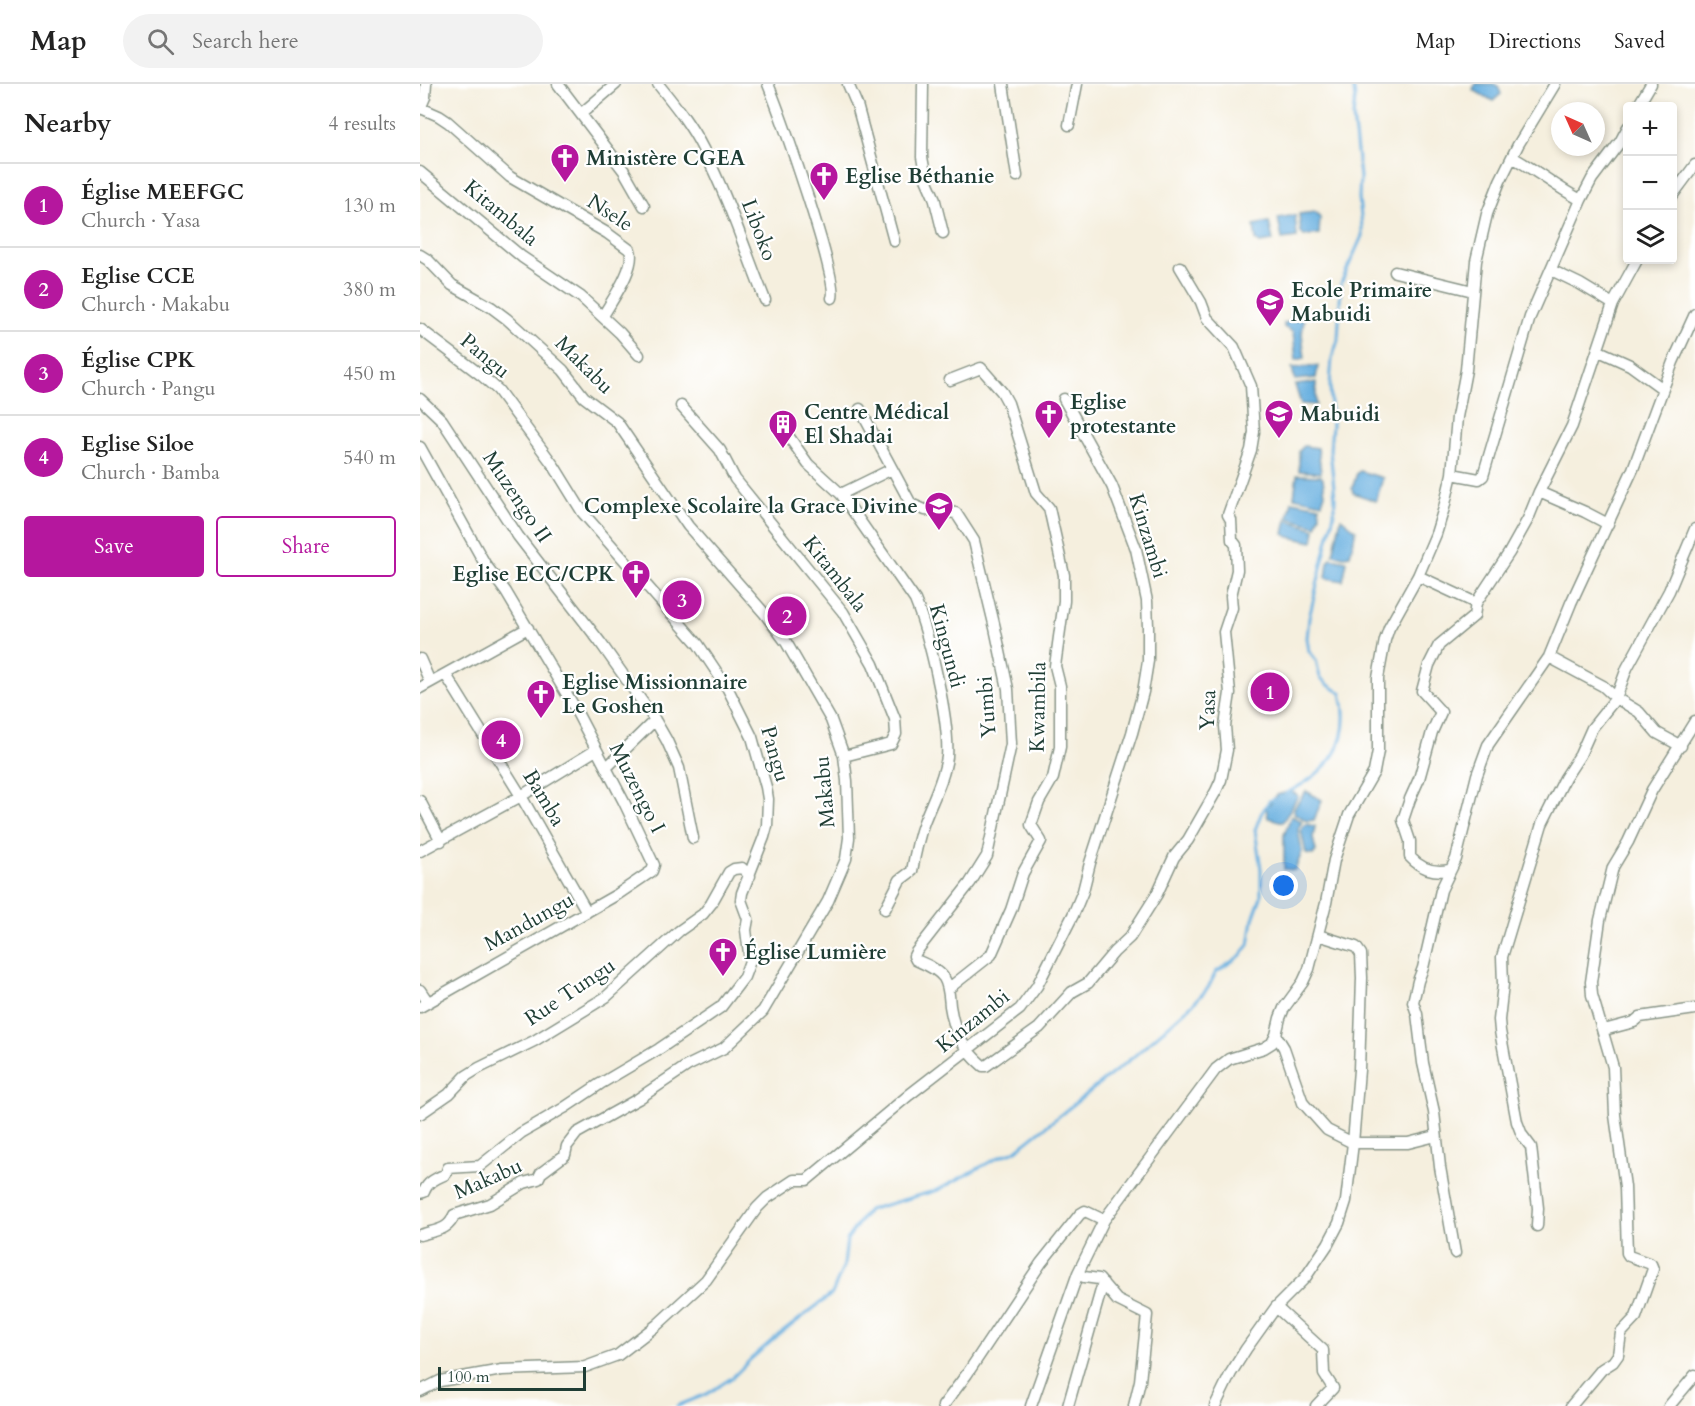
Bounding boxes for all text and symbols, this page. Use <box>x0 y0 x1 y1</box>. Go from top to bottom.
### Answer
search box <box>123 14 543 68</box>
text: Map <box>30 22 87 60</box>
icon: search <box>144 25 177 58</box>
text: Search here <box>192 26 299 56</box>
text: Map <box>1415 27 1455 56</box>
text: Directions <box>1488 27 1581 56</box>
text: Saved <box>1614 27 1665 56</box>
north arrow <box>1551 102 1605 156</box>
map controls <box>1623 102 1677 264</box>
button: + <box>1623 102 1677 156</box>
text: Nearby <box>24 106 112 141</box>
text: 4 results <box>328 110 396 137</box>
church icon: Ministère CGEA <box>549 142 581 184</box>
place label: Ministère CGEA <box>586 144 746 173</box>
button: − <box>1623 156 1677 210</box>
church icon: Eglise Béthanie <box>808 160 840 202</box>
place label: Eglise Béthanie <box>845 162 995 191</box>
street label: Kitambala <box>457 173 545 253</box>
text: Église MEEFGC <box>81 177 244 207</box>
street label: Nsele <box>581 187 639 239</box>
text: 1 <box>38 192 49 219</box>
text: 130 m <box>343 192 396 219</box>
street label: Liboko <box>734 195 784 265</box>
text: Church · Yasa <box>81 207 200 234</box>
button: layers <box>1623 210 1677 264</box>
text: Eglise CCE <box>81 261 195 291</box>
text: 2 <box>38 276 49 303</box>
text: 380 m <box>343 276 396 303</box>
place label: Ecole Primaire Mabuidi <box>1291 276 1432 329</box>
school or university icon: Ecole Primaire Mabuidi <box>1254 286 1286 328</box>
text: Church · Makabu <box>81 291 230 318</box>
street label: Pangu <box>454 327 516 385</box>
street label: Makabu <box>548 329 620 401</box>
text: Église CPK <box>81 345 195 375</box>
text: 3 <box>38 360 49 387</box>
text: 450 m <box>343 360 396 387</box>
text: Church · Pangu <box>81 375 215 402</box>
place label: Eglise protestante <box>1070 388 1176 441</box>
place label: Centre Médical El Shadai <box>804 398 949 451</box>
church icon: Eglise protestante <box>1033 398 1065 440</box>
school or university icon: Mabuidi <box>1263 398 1295 440</box>
place label: Mabuidi <box>1300 400 1380 429</box>
building icon: Centre Médical El Shadai <box>767 408 799 450</box>
text: Eglise Siloe <box>81 429 194 459</box>
text: 4 <box>38 444 49 471</box>
text: 540 m <box>343 444 396 471</box>
street label: Muzengo II <box>476 445 558 549</box>
text: Church · Bamba <box>81 459 220 486</box>
school or university icon: Complexe Scolaire la Grace Divine <box>923 490 955 532</box>
street label: Kinzambi <box>1121 490 1175 582</box>
place label: Complexe Scolaire la Grace Divine <box>584 492 918 521</box>
button: Save <box>24 516 204 577</box>
button: Share <box>216 516 396 577</box>
street label: Kitambala <box>796 530 874 618</box>
church icon: Eglise ECC/CPK <box>620 558 652 600</box>
place label: Eglise ECC/CPK <box>452 560 615 589</box>
pin: 3 <box>662 578 702 622</box>
pin: 2 <box>768 594 806 638</box>
street label: Kingundi <box>922 601 972 691</box>
street label: Kwambila <box>1023 661 1053 753</box>
place label: Eglise Missionnaire Le Goshen <box>562 668 748 721</box>
pin: 1 <box>1250 670 1290 714</box>
street label: Yumbi <box>970 675 1004 739</box>
church icon: Eglise Missionnaire Le Goshen <box>525 678 557 720</box>
street label: Yasa <box>1193 689 1223 731</box>
pin: 4 <box>482 718 520 762</box>
street label: Pangu <box>753 723 797 785</box>
street label: Muzengo I <box>602 738 672 838</box>
street label: Makabu <box>807 755 843 829</box>
street label: Bamba <box>516 764 572 832</box>
your location <box>1269 871 1298 900</box>
street label: Mandungu <box>479 885 579 959</box>
church icon: Église Lumière <box>707 936 739 978</box>
place label: Église Lumière <box>744 938 887 967</box>
street label: Rue Tungu <box>519 951 621 1033</box>
street label: Kinzambi <box>930 982 1016 1060</box>
street label: Makabu <box>449 1151 527 1207</box>
scale bar <box>438 1364 586 1392</box>
text: 100 m <box>447 1366 489 1388</box>

